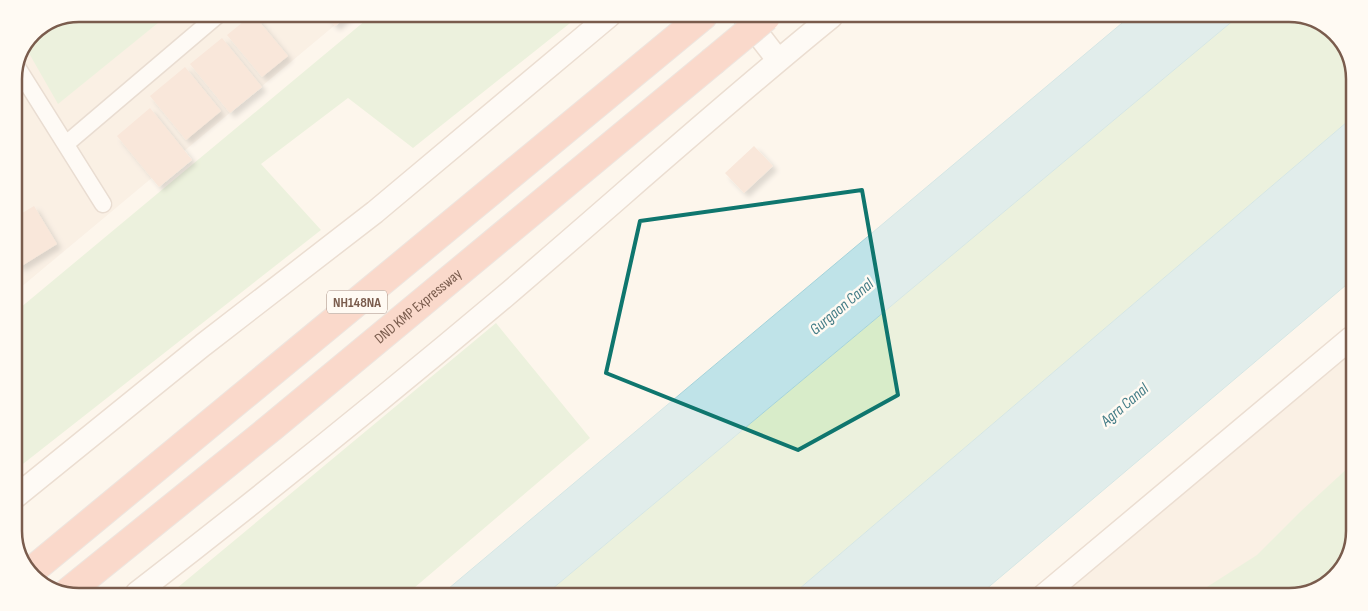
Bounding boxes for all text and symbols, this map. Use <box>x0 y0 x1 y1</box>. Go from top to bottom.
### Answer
street label: DND KMP Expressway <box>371 264 466 348</box>
water label: Gurgaon Canal <box>806 274 879 339</box>
road number: NH148NA <box>327 290 387 314</box>
water label: Agra Canal <box>1096 379 1154 431</box>

